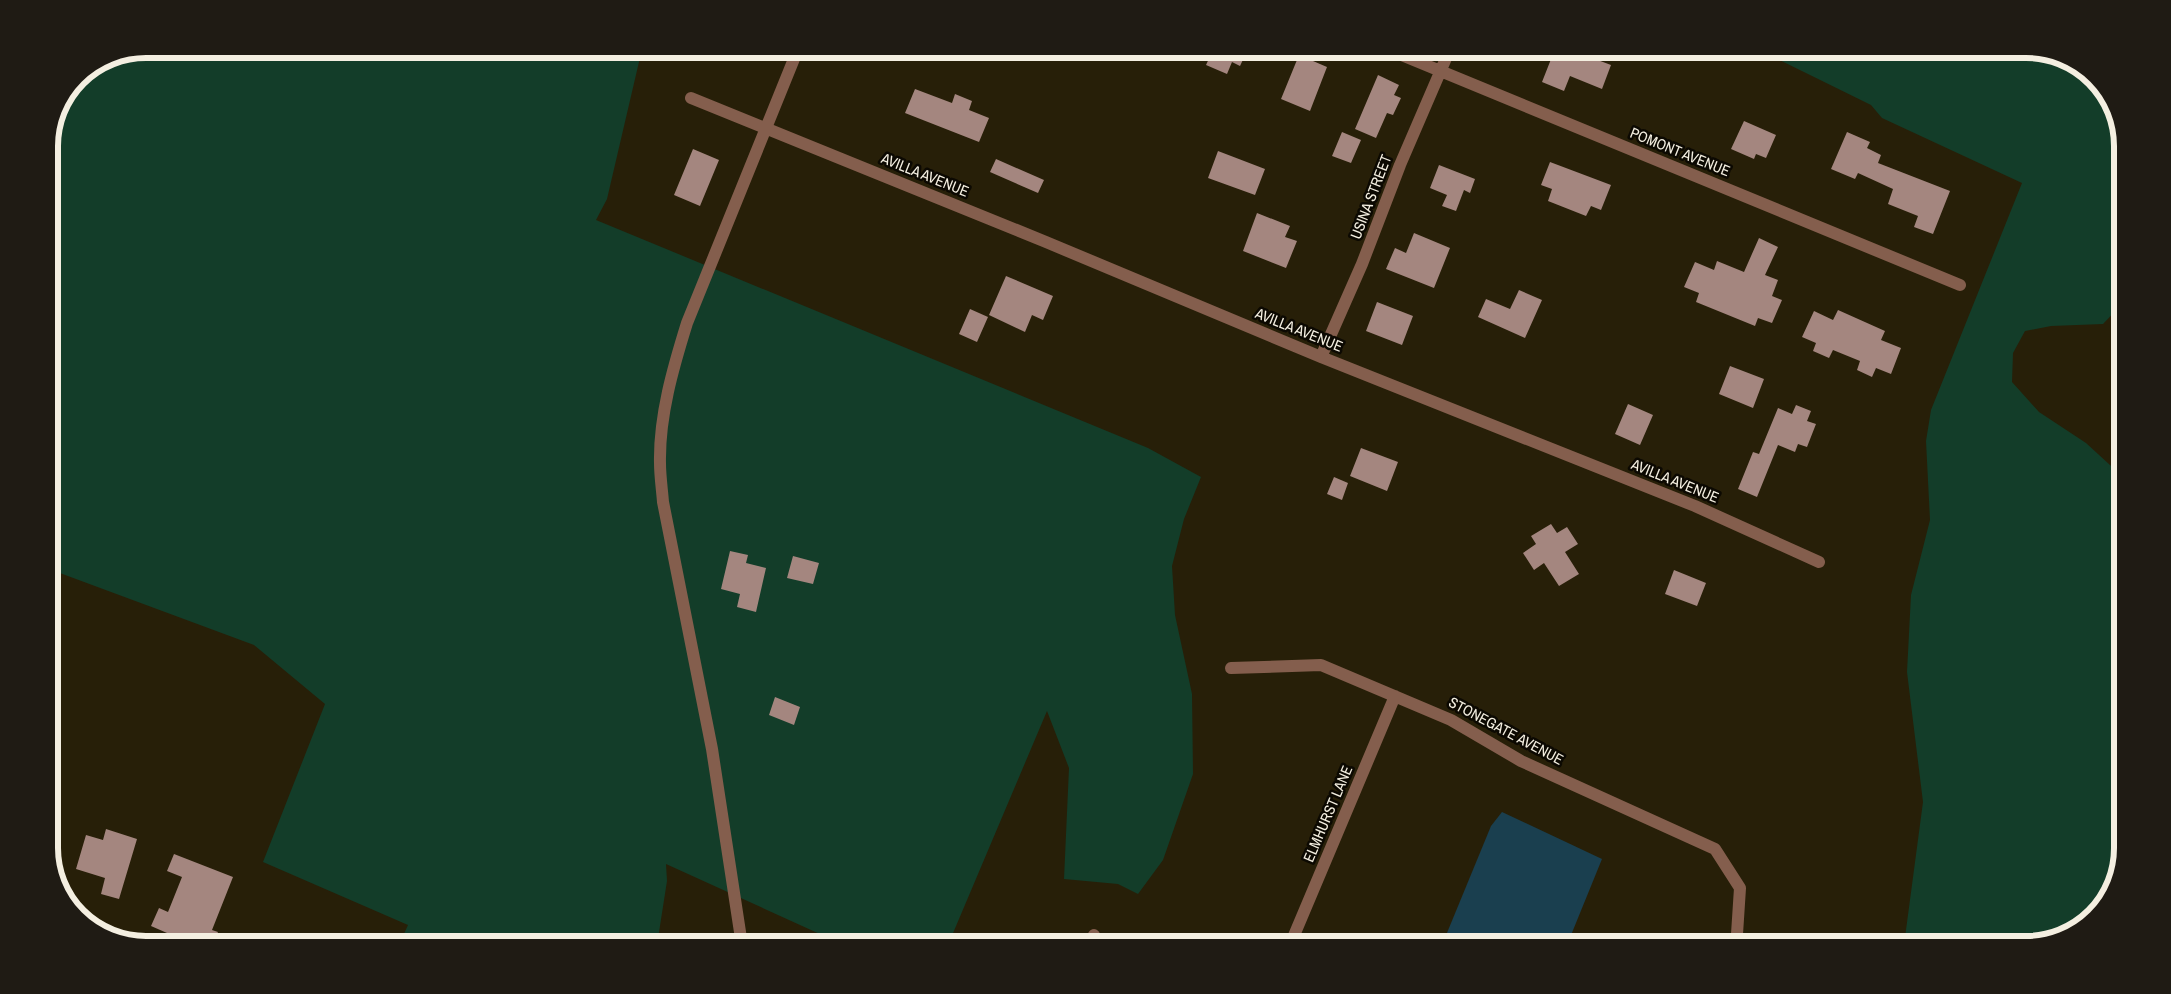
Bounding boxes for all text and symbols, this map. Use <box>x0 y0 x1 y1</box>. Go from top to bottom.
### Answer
street label: POMONT AVENUE <box>1627 122 1733 181</box>
street label: AVILLA AVENUE <box>877 147 972 202</box>
street label: USINA STREET <box>1345 151 1396 242</box>
street label: AVILLA AVENUE <box>1251 302 1346 357</box>
street label: AVILLA AVENUE <box>1627 453 1722 508</box>
street label: STONEGATE AVENUE <box>1445 691 1567 770</box>
street label: ELMHURST LANE <box>1298 762 1357 865</box>

